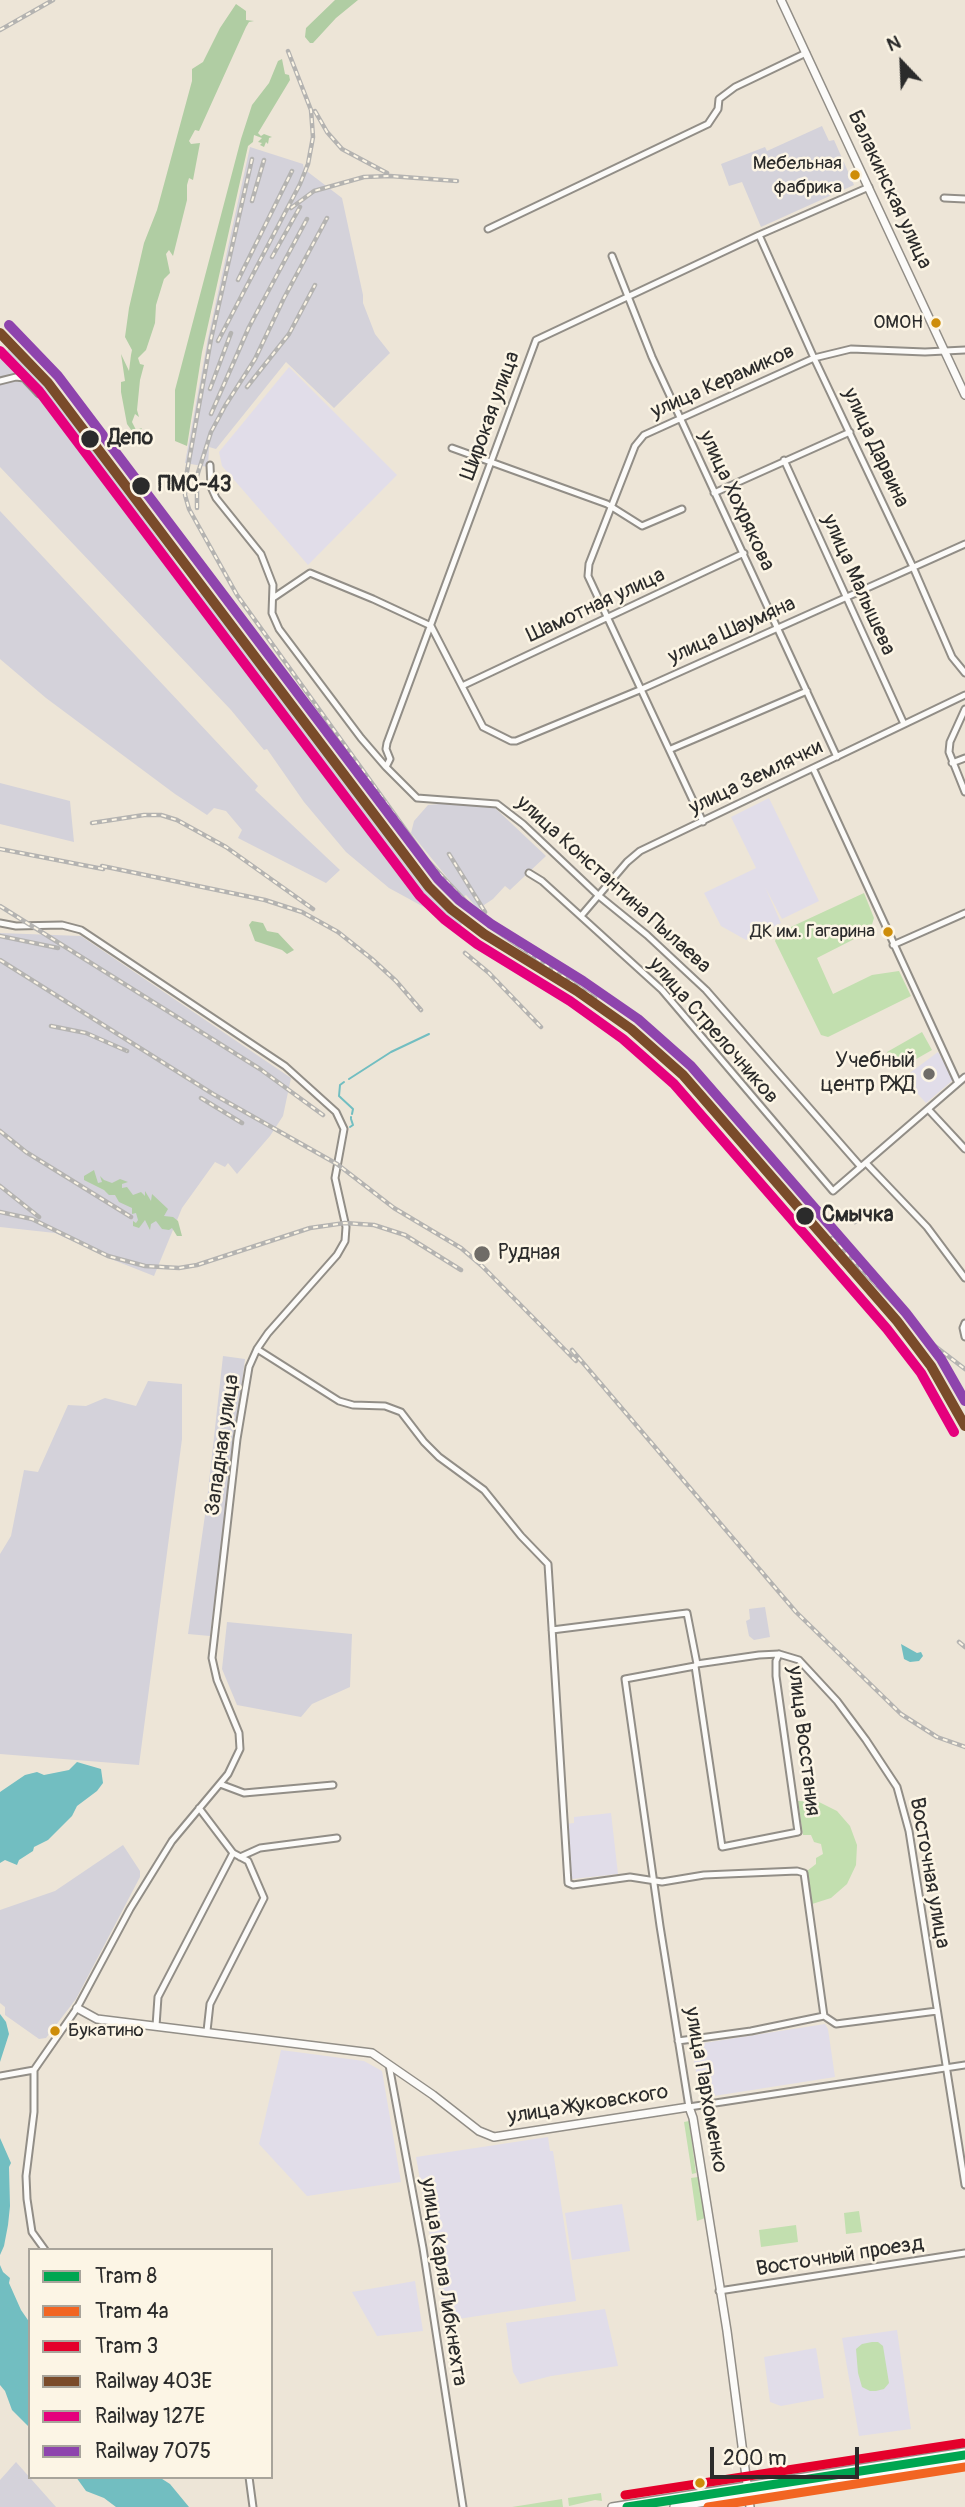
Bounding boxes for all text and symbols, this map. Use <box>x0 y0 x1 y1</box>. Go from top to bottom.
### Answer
north arrow <box>867 28 937 98</box>
text: N <box>883 30 904 57</box>
street label: Балакинская улица <box>841 107 937 273</box>
place label: Мебельная фабрика <box>753 153 842 197</box>
marker: Мебельная фабрика <box>848 168 862 182</box>
place label: ОМОН <box>873 312 923 334</box>
marker: ОМОН <box>929 316 943 330</box>
street label: улица Керамиков <box>647 339 799 425</box>
street label: Широкая улица <box>456 348 526 484</box>
street label: улица Дарвина <box>836 384 914 512</box>
place label: Депо <box>108 426 153 452</box>
street label: улица Хохрякова <box>692 427 780 575</box>
marker: Депо <box>79 428 101 450</box>
place label: ПМС-43 <box>158 473 232 499</box>
marker: ПМС-43 <box>130 475 152 497</box>
street label: улица Малышева <box>816 511 900 659</box>
street label: Шамотная улица <box>523 563 669 649</box>
street label: улица Шаумяна <box>664 592 800 670</box>
street label: улица Землячки <box>685 735 827 821</box>
street label: улица Константина Пылаева <box>510 791 716 979</box>
place label: ДК им. Гагарина <box>750 921 875 943</box>
marker: ДК им. Гагарина <box>881 925 895 939</box>
street label: улица Стрелочников <box>643 953 783 1109</box>
place label: Учебный центр РЖД <box>820 1049 915 1099</box>
marker: Учебный центр РЖД <box>921 1066 937 1082</box>
place label: Смычка <box>822 1203 894 1229</box>
marker: Смычка <box>794 1205 816 1227</box>
place label: Рудная <box>498 1241 560 1267</box>
marker: Рудная <box>472 1244 492 1264</box>
street label: Западная улица <box>201 1373 245 1517</box>
street label: улица Восстания <box>781 1665 825 1817</box>
street label: Восточная улица <box>903 1796 955 1950</box>
street label: улица Пархоменко <box>678 2005 732 2175</box>
place label: Букатино <box>68 2020 144 2042</box>
marker: Букатино <box>48 2024 62 2038</box>
street label: улица Жуковского <box>506 2080 670 2130</box>
street label: улица Карла Либкнехта <box>414 2176 472 2388</box>
street label: Восточный проезд <box>754 2231 926 2283</box>
legend <box>28 2248 273 2479</box>
text: Tram 8 <box>95 2263 157 2290</box>
text: Tram 4а <box>95 2298 168 2325</box>
text: Tram 3 <box>95 2333 158 2360</box>
text: Railway 403Е <box>95 2368 212 2395</box>
text: Railway 127Е <box>95 2403 205 2430</box>
scale bar <box>713 2434 862 2478</box>
text: Railway 7075 <box>95 2438 211 2465</box>
text: 200 m <box>723 2445 787 2472</box>
unlabelled marker <box>693 2476 707 2490</box>

